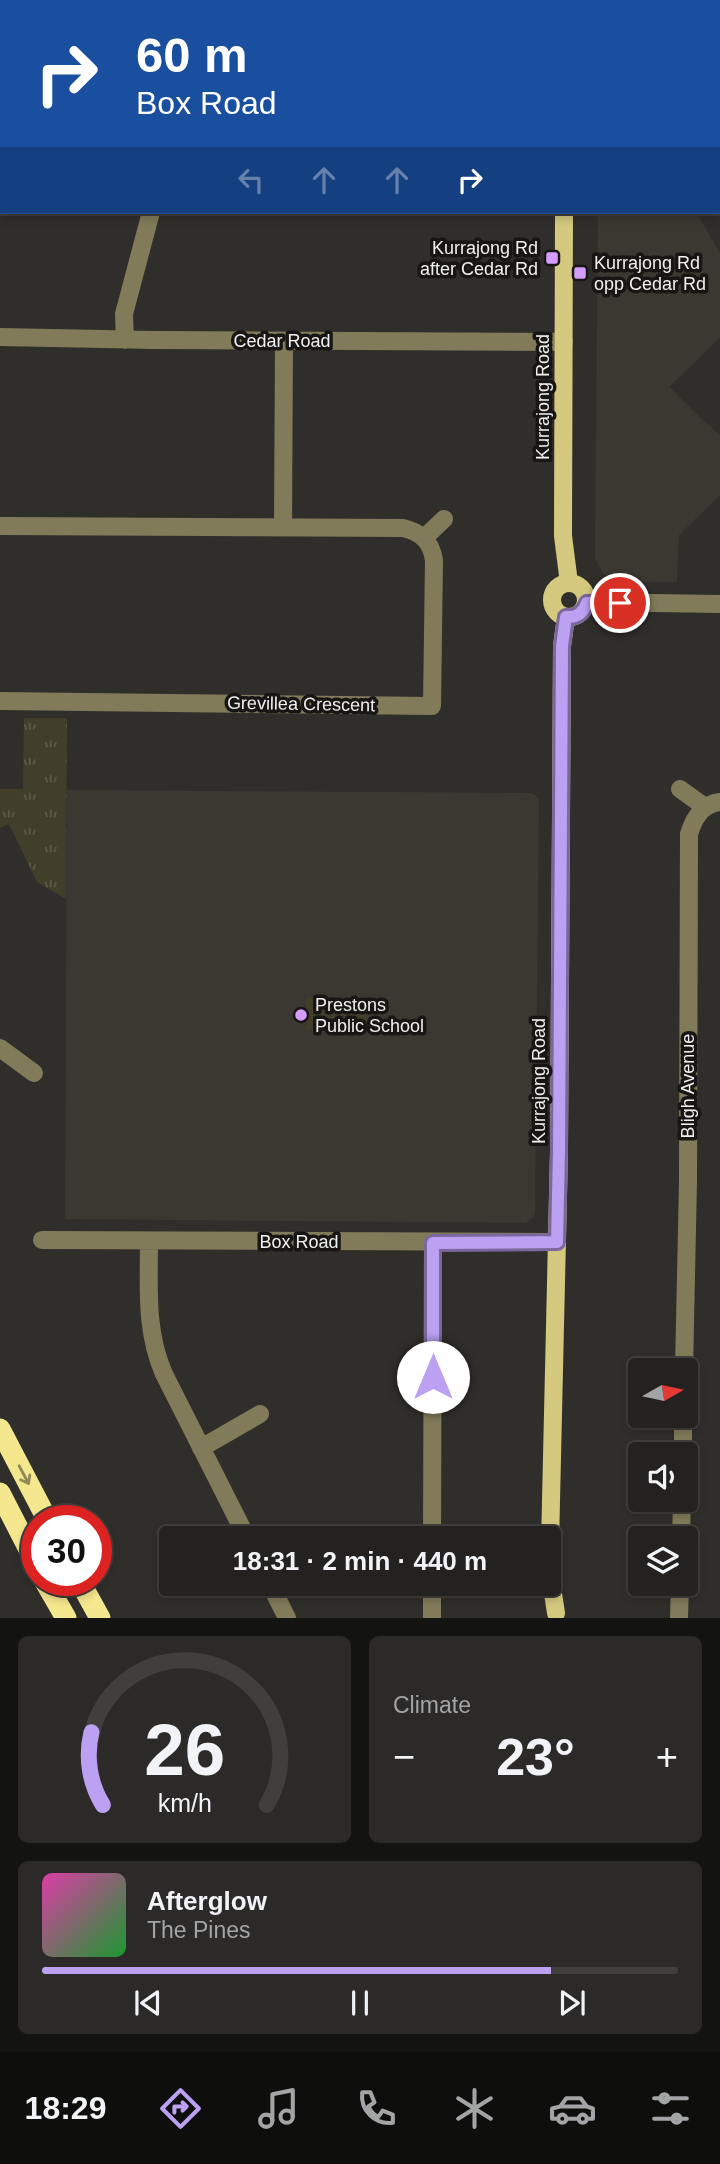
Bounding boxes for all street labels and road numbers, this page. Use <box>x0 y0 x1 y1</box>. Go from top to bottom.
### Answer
street label: Cedar Road <box>233 331 331 351</box>
street label: Kurrajong Road <box>533 334 553 460</box>
street label: Grevillea Crescent <box>227 693 375 715</box>
street label: Kurrajong Road <box>529 1018 549 1144</box>
street label: Bligh Avenue <box>678 1034 698 1138</box>
street label: Box Road <box>259 1232 339 1252</box>

